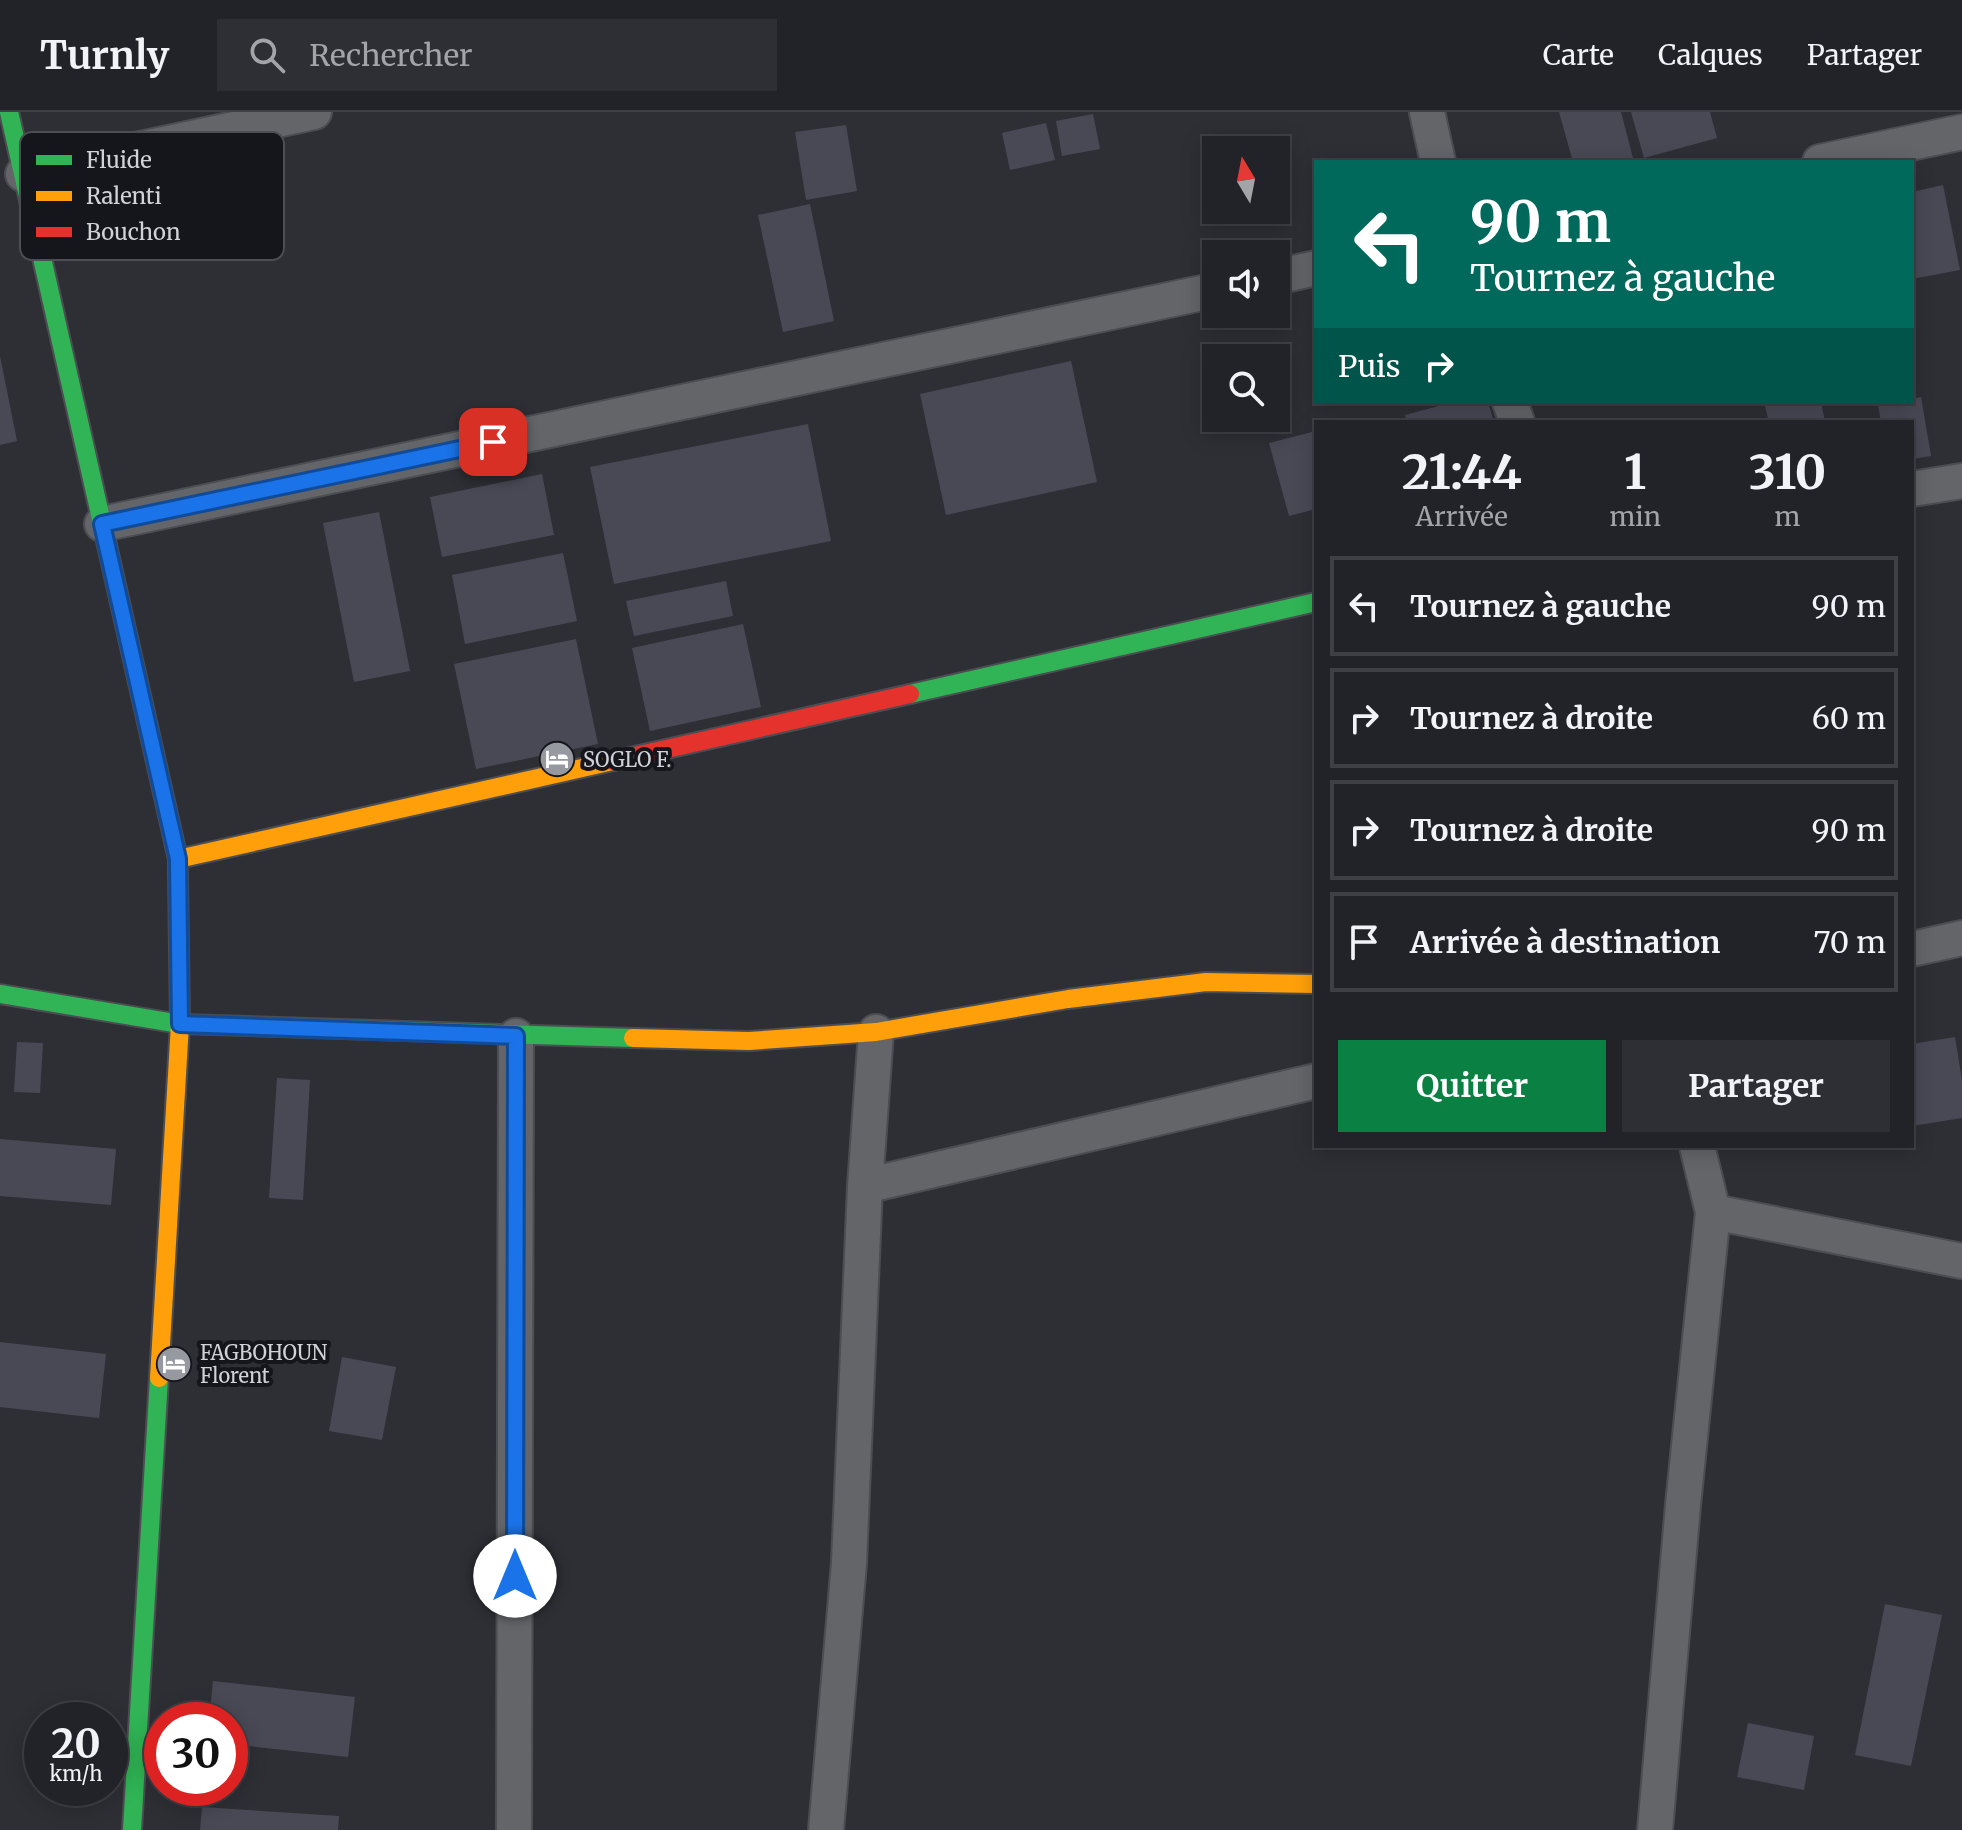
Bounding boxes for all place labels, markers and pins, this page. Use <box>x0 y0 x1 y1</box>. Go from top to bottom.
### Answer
pin <box>459 408 527 476</box>
hotel icon: SOGLO F. <box>538 740 576 778</box>
place label: SOGLO F. <box>583 747 671 772</box>
place label: FAGBOHOUN Florent <box>200 1340 328 1388</box>
hotel icon: FAGBOHOUN Florent <box>155 1345 193 1383</box>

